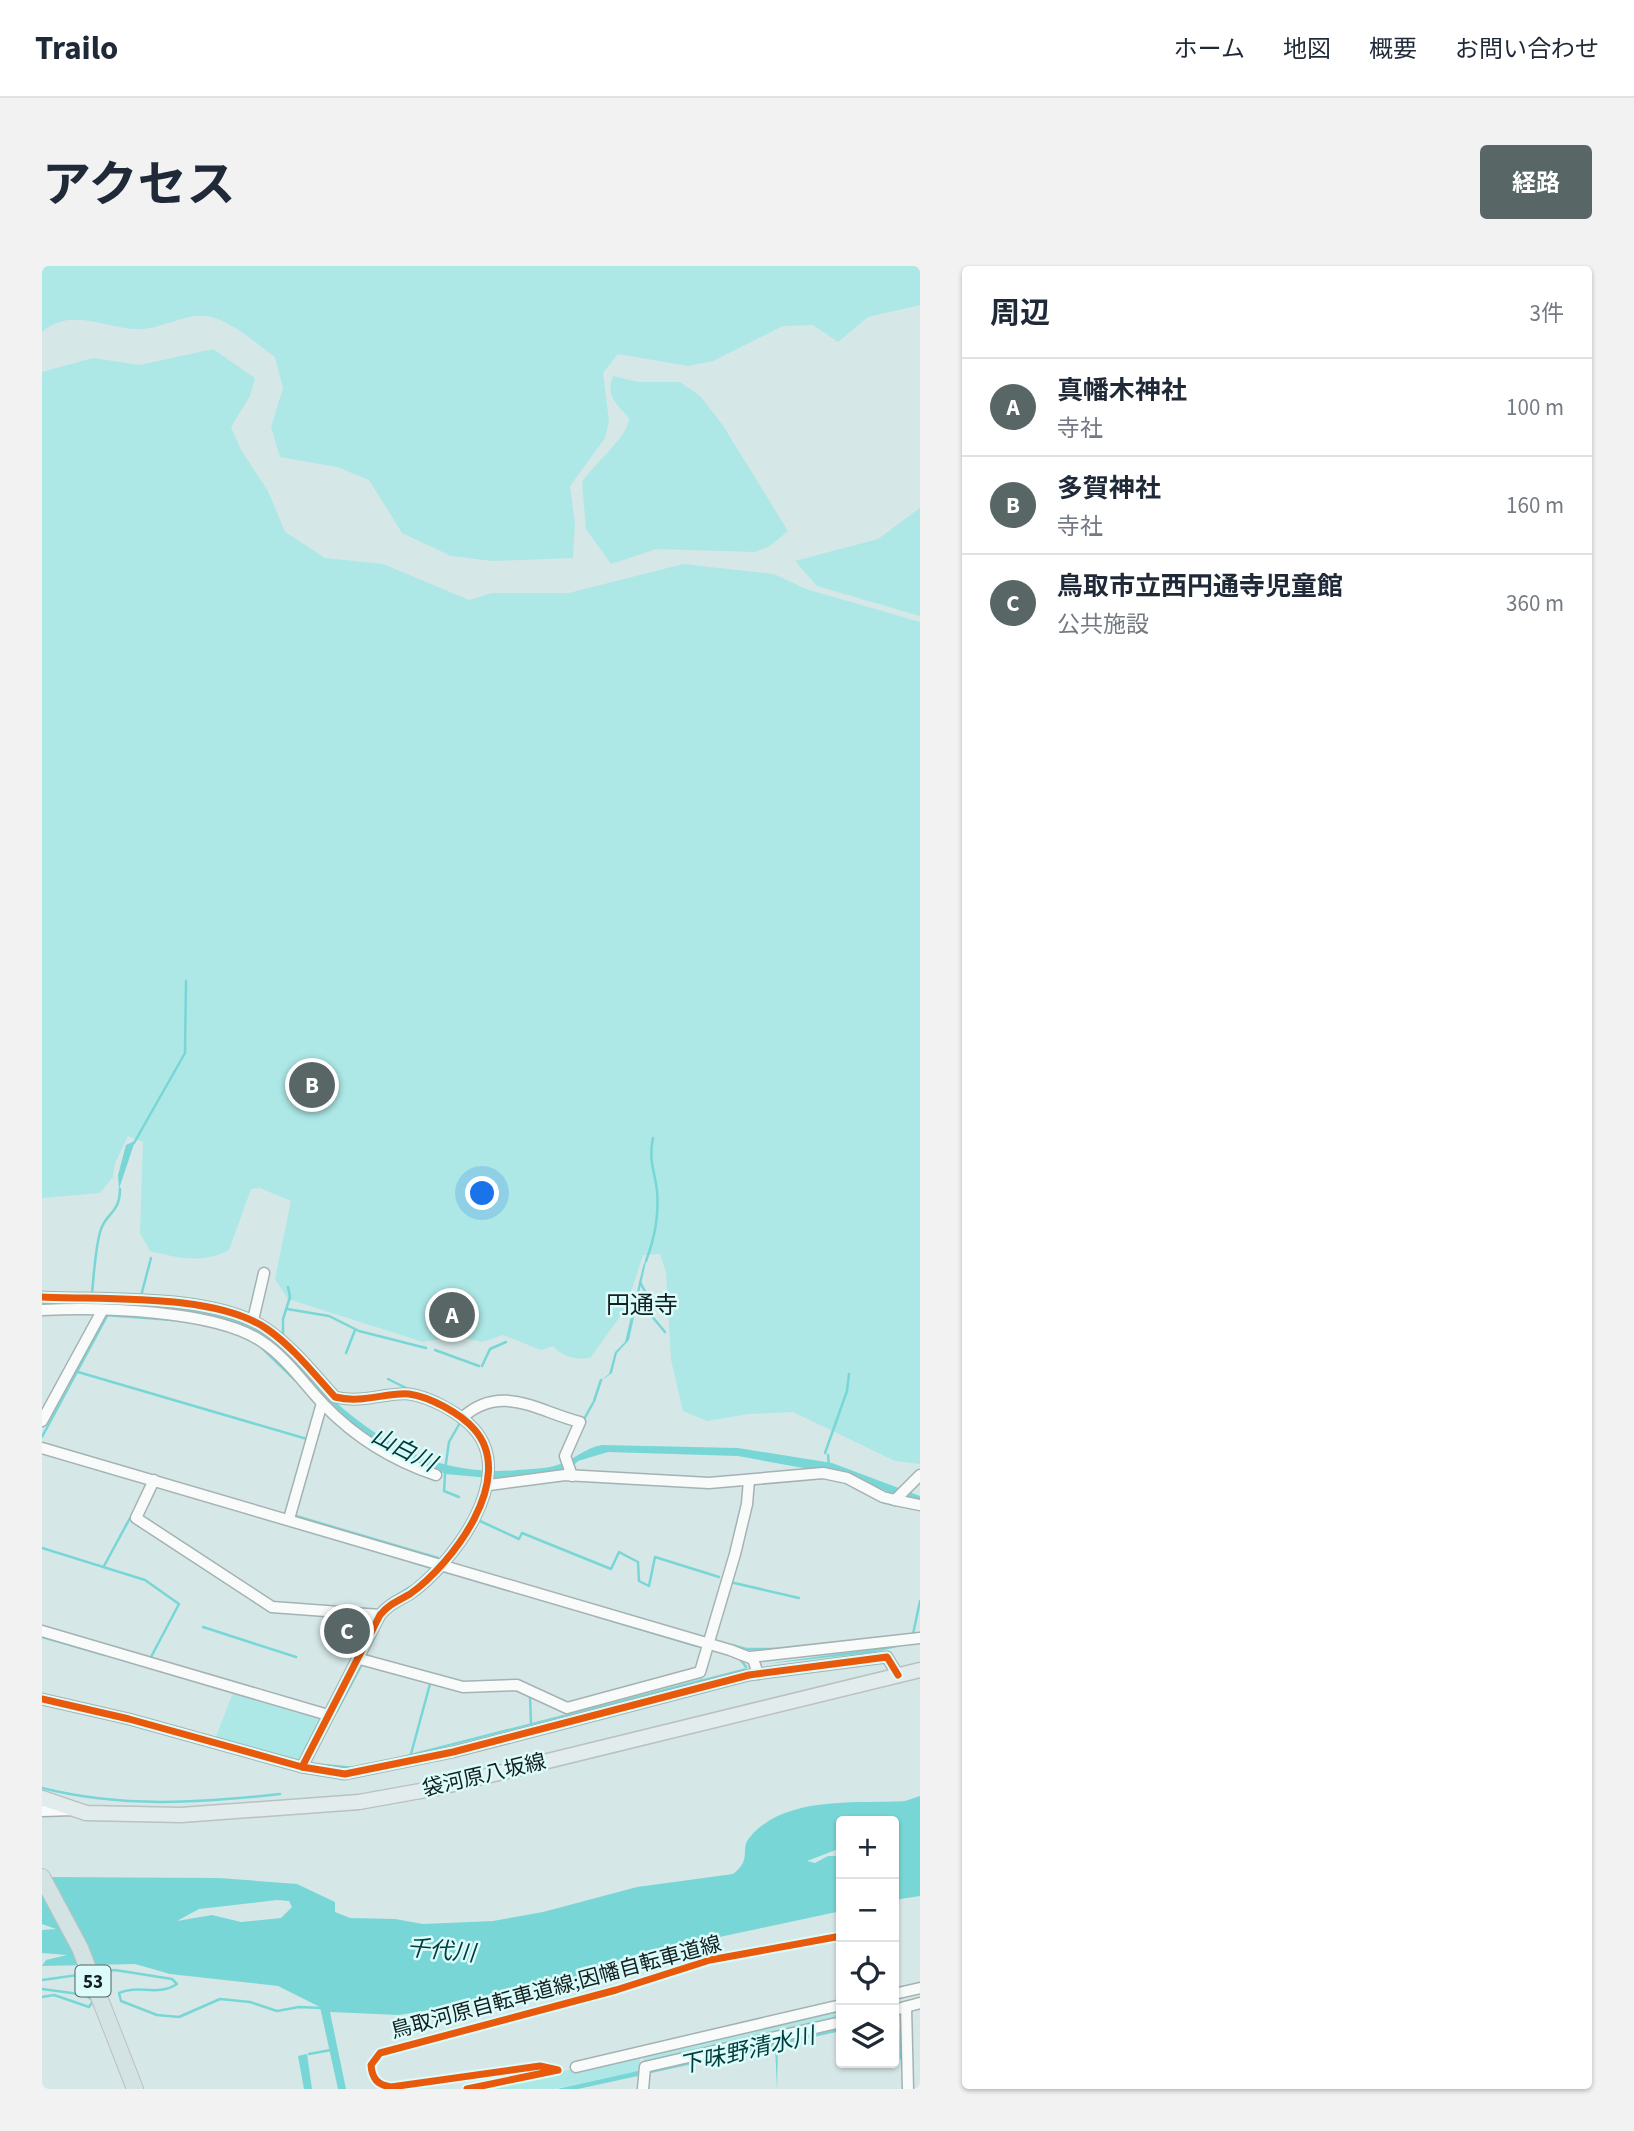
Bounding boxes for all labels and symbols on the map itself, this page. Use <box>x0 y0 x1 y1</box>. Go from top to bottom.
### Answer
pin: B <box>289 1059 335 1111</box>
your location <box>465 1176 499 1210</box>
district label: 円通寺 <box>606 1288 678 1323</box>
pin: A <box>429 1289 475 1341</box>
water label: 山白川 <box>366 1419 445 1481</box>
pin: C <box>324 1605 370 1657</box>
street label: 袋河原八坂線 <box>419 1746 549 1804</box>
street label: 鳥取河原自転車道線;因幡自転車道線 <box>387 1928 725 2046</box>
water label: 千代川 <box>405 1931 480 1970</box>
road number: 53 <box>76 1966 110 1996</box>
water label: 下味野清水川 <box>676 2018 821 2082</box>

